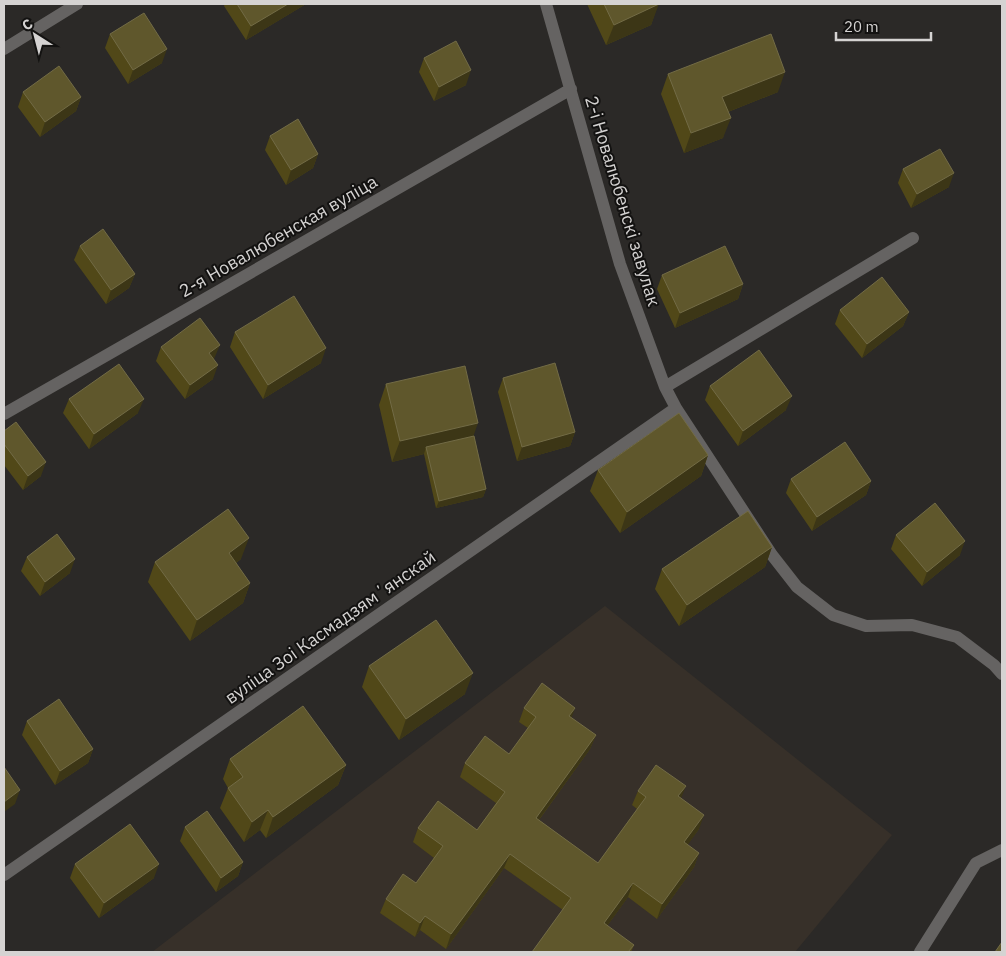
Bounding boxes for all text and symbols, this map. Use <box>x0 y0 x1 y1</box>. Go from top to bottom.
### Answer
north arrow <box>10 10 60 60</box>
scale bar <box>836 10 931 42</box>
text: С <box>18 15 36 34</box>
text: 20 m <box>844 17 879 36</box>
street label: 2-і Новалюбенскі завулак <box>580 93 666 309</box>
street label: 2-я Новалюбенская вуліца <box>175 170 382 302</box>
street label: вуліца Зоі Касмадзямʼянскай <box>220 545 440 709</box>

